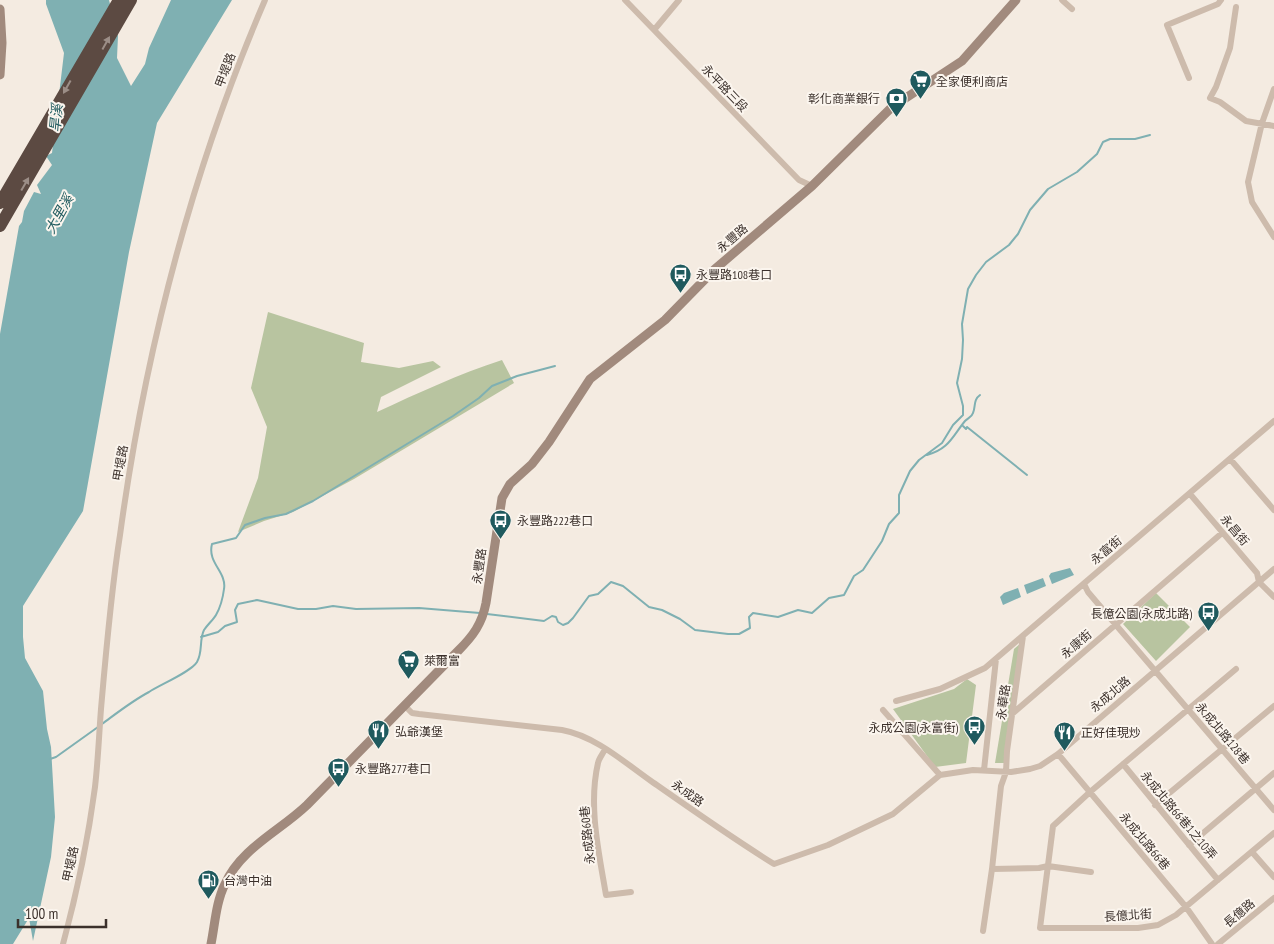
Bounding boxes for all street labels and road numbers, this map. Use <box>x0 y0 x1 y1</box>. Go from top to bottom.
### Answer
street label: 甲堤路 <box>212 51 238 89</box>
street label: 永平路三段 <box>699 61 751 115</box>
street label: 永豐路 <box>713 221 751 255</box>
street label: 甲堤路 <box>109 444 131 482</box>
street label: 永昌街 <box>1218 511 1252 549</box>
street label: 永富街 <box>1087 533 1125 567</box>
street label: 永豐路 <box>469 547 489 585</box>
street label: 永康街 <box>1057 627 1095 661</box>
street label: 永成北路 <box>1087 673 1133 715</box>
street label: 永華路 <box>993 683 1013 721</box>
street label: 永成北路128巷 <box>1193 699 1253 767</box>
street label: 永成北路66巷1之10弄 <box>1138 768 1220 862</box>
street label: 永成路 <box>669 777 707 809</box>
street label: 永成路60巷 <box>576 805 598 865</box>
street label: 永成北路66巷 <box>1117 809 1173 873</box>
street label: 甲堤路 <box>59 845 81 883</box>
street label: 長億路 <box>1220 896 1258 930</box>
street label: 長億北街 <box>1104 906 1152 924</box>

